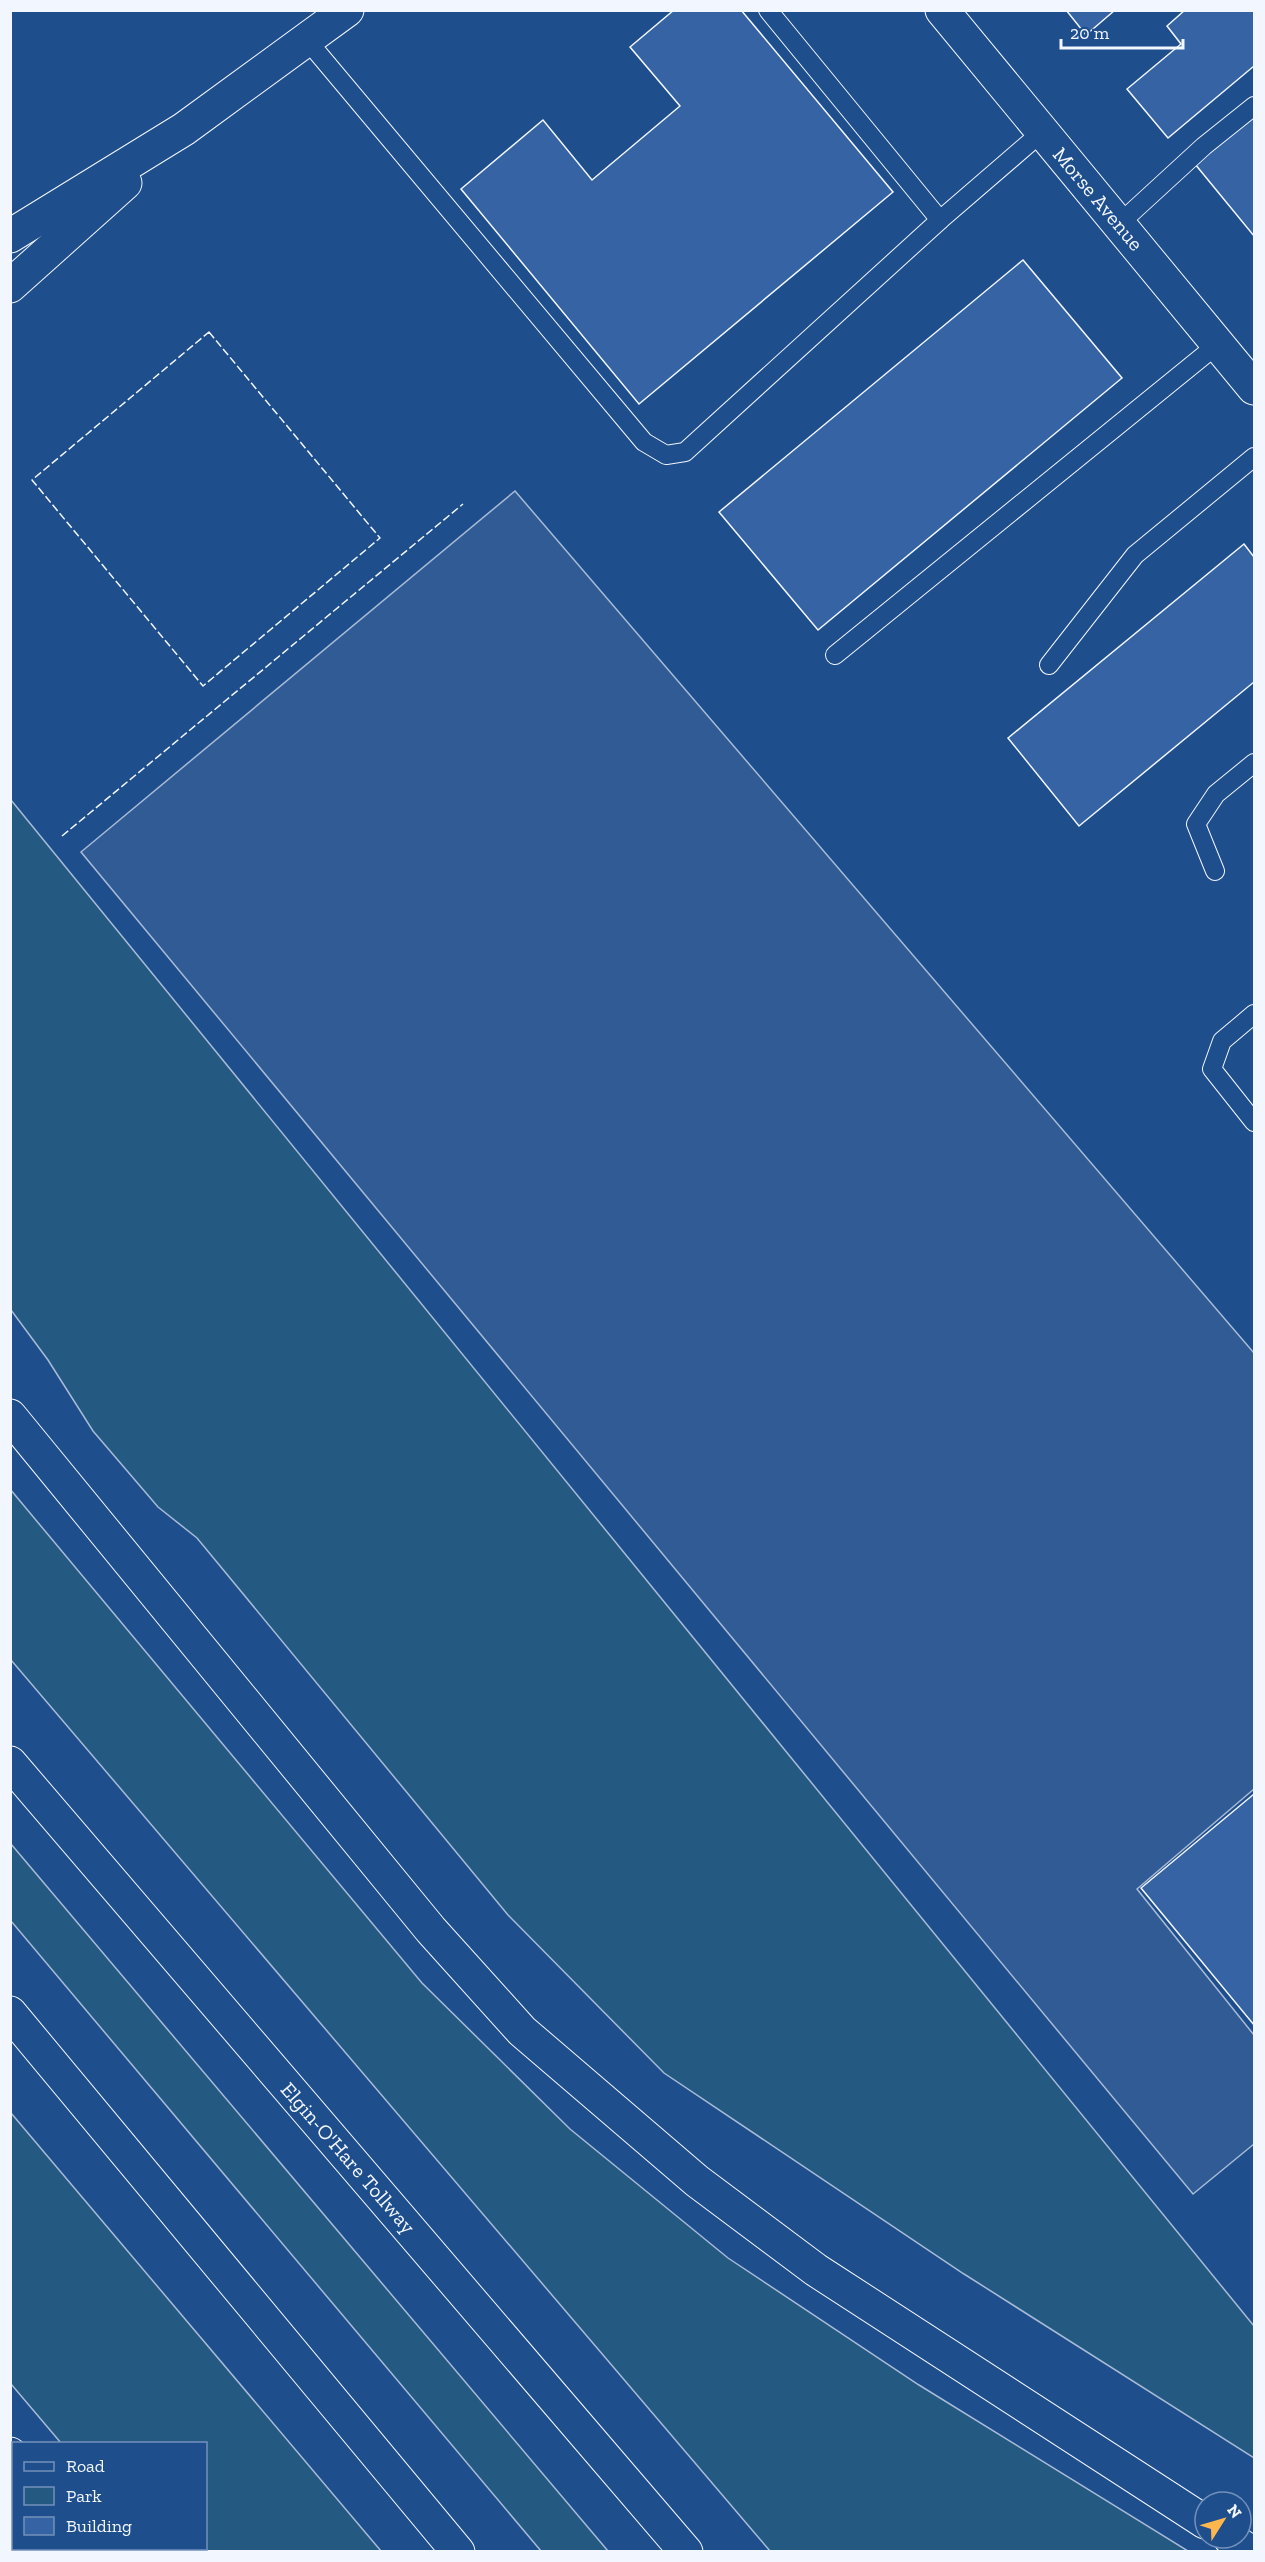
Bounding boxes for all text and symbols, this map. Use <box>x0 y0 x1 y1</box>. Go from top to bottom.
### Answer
scale bar <box>1061 12 1182 50</box>
text: 20 m <box>1070 22 1110 44</box>
street label: Morse Avenue <box>1048 142 1149 256</box>
street label: Elgin-O'Hare Tollway <box>276 2077 421 2239</box>
legend <box>12 2442 207 2550</box>
text: Road <box>66 2455 105 2477</box>
text: Park <box>66 2485 102 2507</box>
north arrow <box>1193 2490 1253 2550</box>
text: N <box>1223 2501 1246 2522</box>
text: Building <box>66 2515 132 2537</box>

